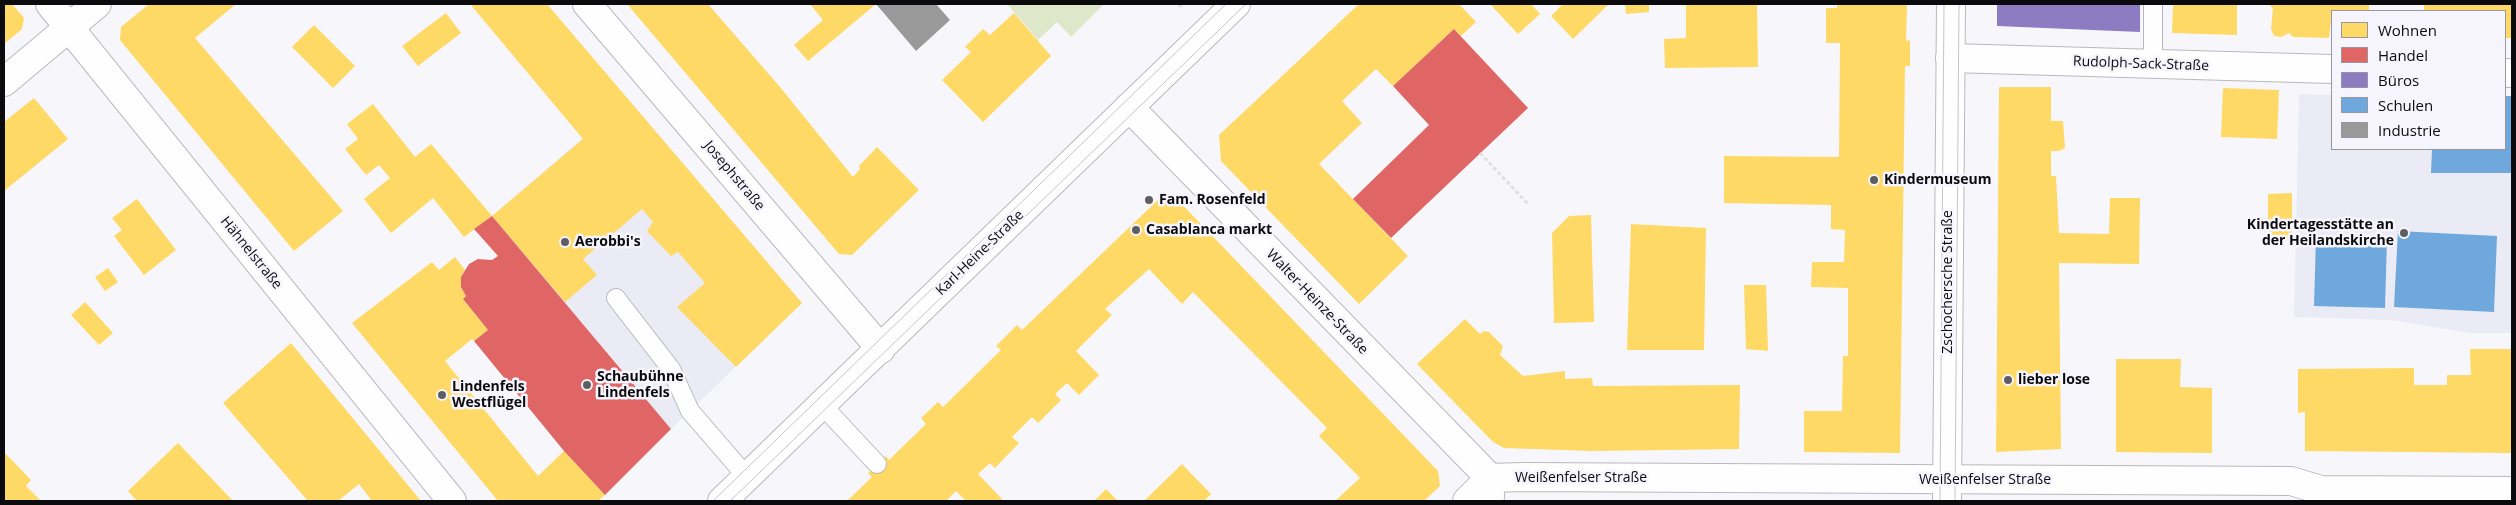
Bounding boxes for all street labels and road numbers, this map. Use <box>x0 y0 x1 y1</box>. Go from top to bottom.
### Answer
street label: Rudolph-Sack-Straße <box>2073 53 2209 75</box>
street label: Josephstraße <box>700 138 768 214</box>
street label: Karl-Heine-Straße <box>933 207 1027 299</box>
street label: Zschochersche Straße <box>1940 210 1956 354</box>
street label: Hähnelstraße <box>217 213 285 293</box>
street label: Walter-Heinze-Straße <box>1263 246 1371 358</box>
street label: Weißenfelser Straße <box>1515 470 1647 486</box>
street label: Weißenfelser Straße <box>1919 472 2051 488</box>

